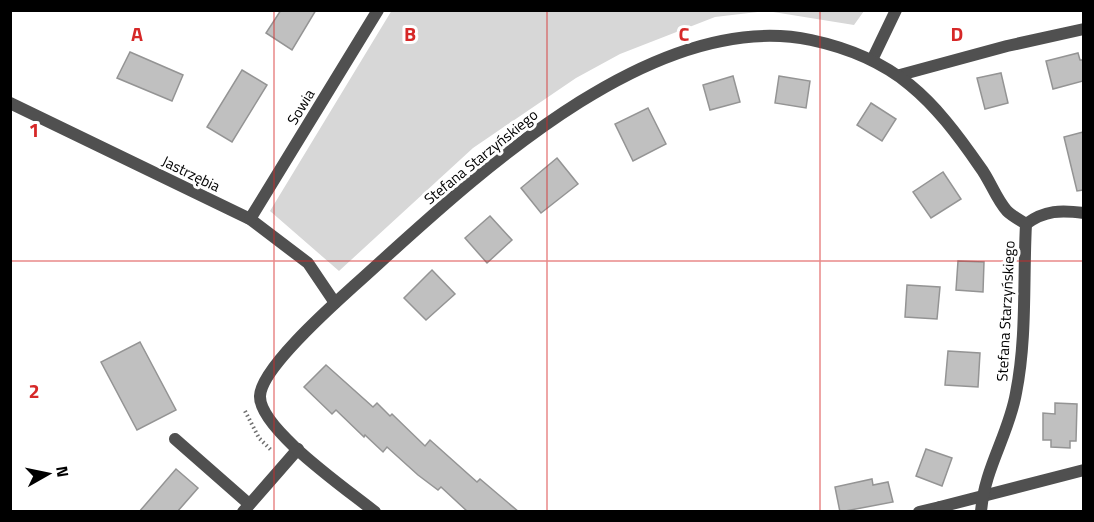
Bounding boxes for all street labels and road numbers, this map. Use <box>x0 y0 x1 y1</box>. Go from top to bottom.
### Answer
street label: Sowia <box>281 84 321 129</box>
street label: Stefana Starzyńskiego <box>419 103 543 210</box>
street label: Jastrzębia <box>158 150 225 198</box>
street label: Stefana Starzyńskiego <box>990 240 1021 382</box>

